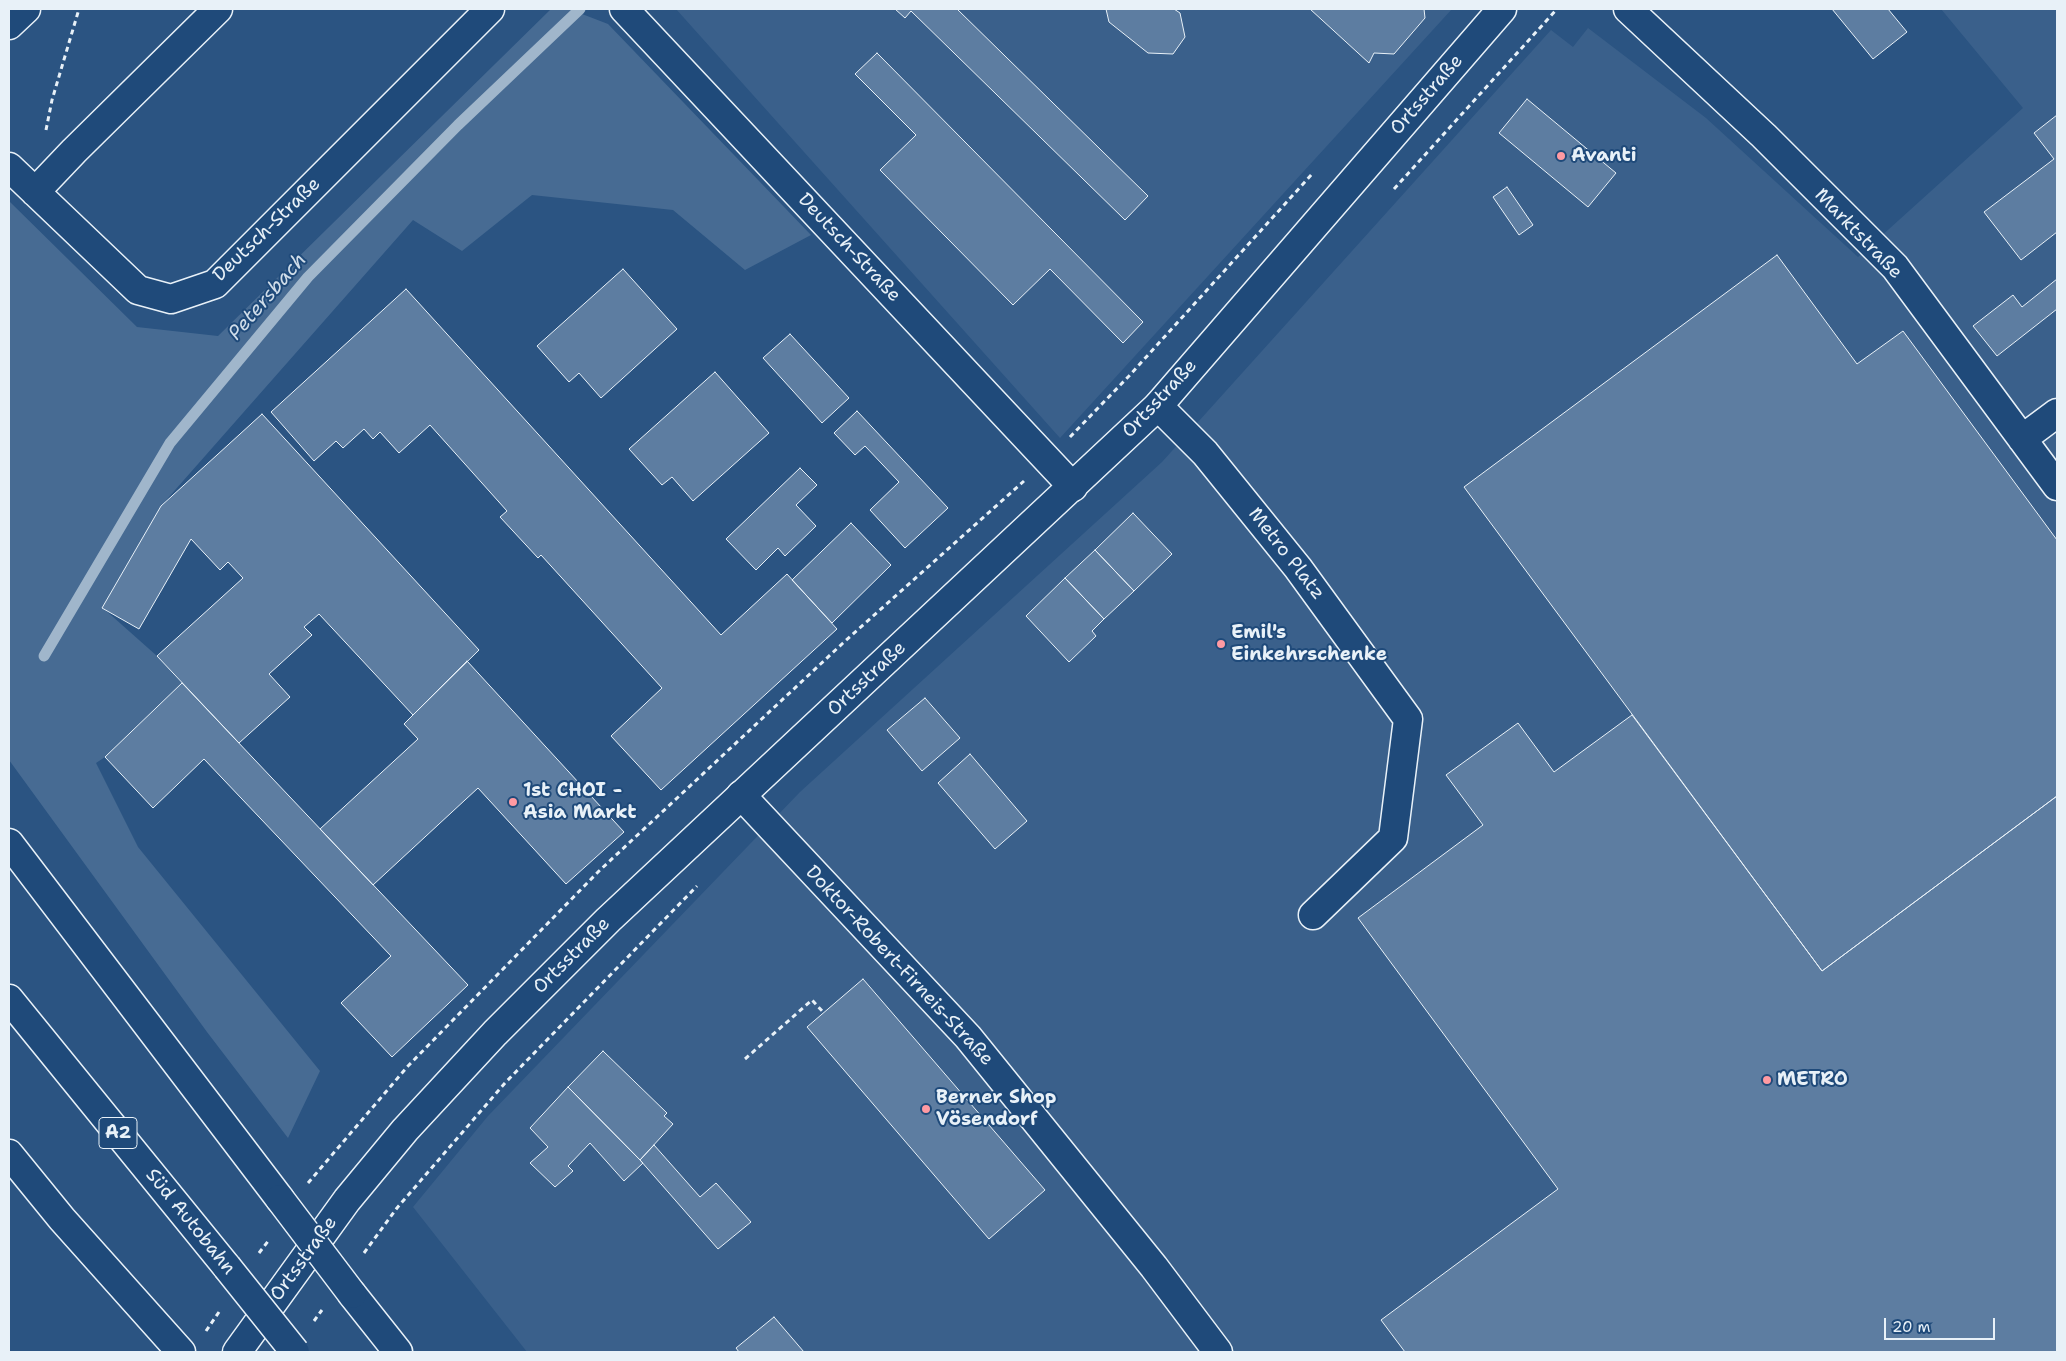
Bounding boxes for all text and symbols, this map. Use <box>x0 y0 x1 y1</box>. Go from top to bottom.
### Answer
street label: Ortsstraße <box>1386 50 1468 140</box>
place label: Avanti <box>1571 145 1636 167</box>
marker: Avanti <box>1555 150 1567 162</box>
street label: Deutsch-Straße <box>209 173 325 287</box>
street label: Marktstraße <box>1809 184 1907 284</box>
street label: Deutsch-Straße <box>793 189 905 307</box>
water label: Petersbach <box>224 249 312 345</box>
street label: Ortsstraße <box>1118 355 1202 443</box>
street label: Metro Platz <box>1243 503 1329 605</box>
place label: Emil's Einkehrschenke <box>1231 622 1387 666</box>
street label: Ortsstraße <box>823 637 911 721</box>
marker: Emil's Einkehrschenke <box>1215 638 1227 650</box>
place label: 1st CHOI - Asia Markt <box>523 780 637 824</box>
marker: 1st CHOI - Asia Markt <box>507 796 519 808</box>
street label: Doktor-Robert-Firneis-Straße <box>800 861 998 1071</box>
street label: Ortsstraße <box>529 913 615 999</box>
place label: METRO <box>1777 1069 1848 1091</box>
marker: METRO <box>1761 1074 1773 1086</box>
place label: Berner Shop Vösendorf <box>936 1087 1056 1131</box>
marker: Berner Shop Vösendorf <box>920 1103 932 1115</box>
road number: A2 <box>99 1118 137 1148</box>
street label: Süd Autobahn <box>140 1164 240 1280</box>
street label: Ortsstraße <box>266 1212 342 1306</box>
scale bar <box>1886 1308 1997 1340</box>
text: 20 m <box>1892 1317 1931 1337</box>

